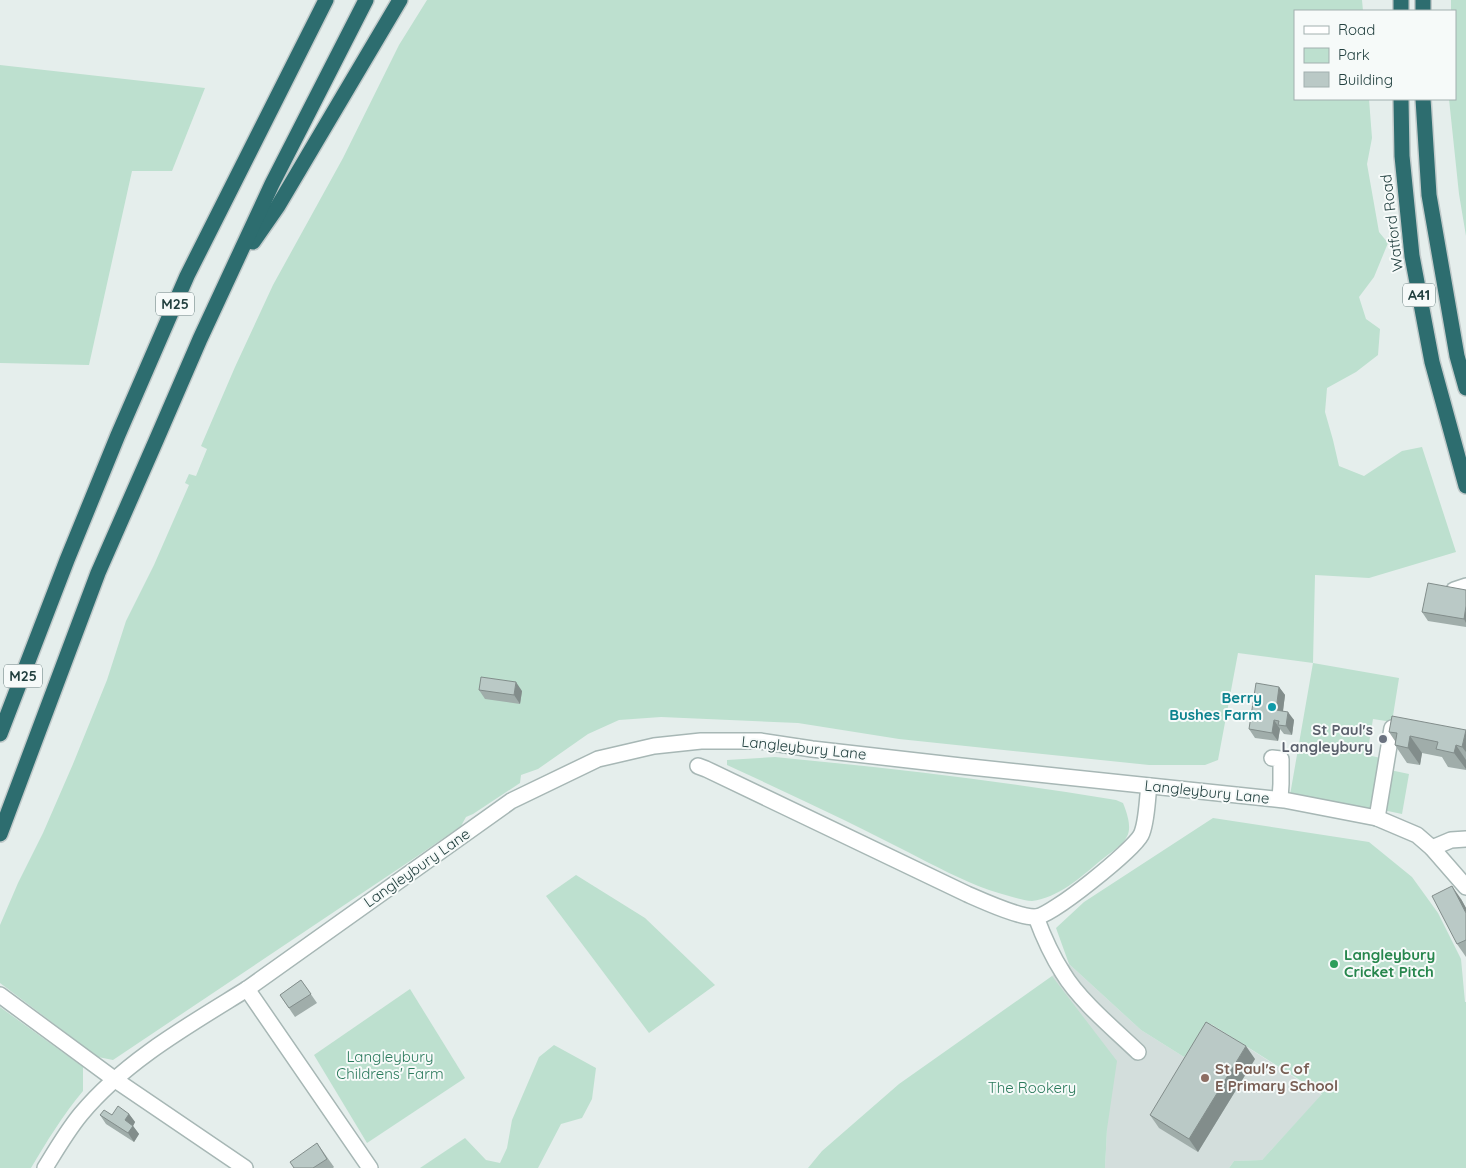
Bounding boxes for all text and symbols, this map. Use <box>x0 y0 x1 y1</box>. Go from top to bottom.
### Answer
legend <box>1294 10 1456 100</box>
text: Road <box>1338 20 1375 39</box>
text: Park <box>1338 45 1370 64</box>
text: Building <box>1338 70 1393 89</box>
street label: Watford Road <box>1376 173 1407 273</box>
road number: A41 <box>1403 284 1435 306</box>
road number: M25 <box>156 292 194 316</box>
road number: M25 <box>4 664 42 688</box>
place label: Berry Bushes Farm <box>1169 688 1262 724</box>
marker: Berry Bushes Farm <box>1266 701 1278 713</box>
place label: St Paul's Langleybury <box>1282 720 1373 756</box>
street label: Langleybury Lane <box>741 731 867 764</box>
marker: St Paul's Langleybury <box>1377 733 1389 745</box>
street label: Langleybury Lane <box>1144 775 1270 808</box>
street label: Langleybury Lane <box>360 824 474 911</box>
place label: Langleybury Cricket Pitch <box>1344 945 1435 981</box>
marker: Langleybury Cricket Pitch <box>1328 958 1340 970</box>
park label: Langleybury Childrens' Farm <box>336 1047 444 1083</box>
place label: St Paul's C of E Primary School <box>1215 1059 1338 1095</box>
marker: St Paul's C of E Primary School <box>1199 1072 1211 1084</box>
park label: The Rookery <box>988 1078 1076 1097</box>

